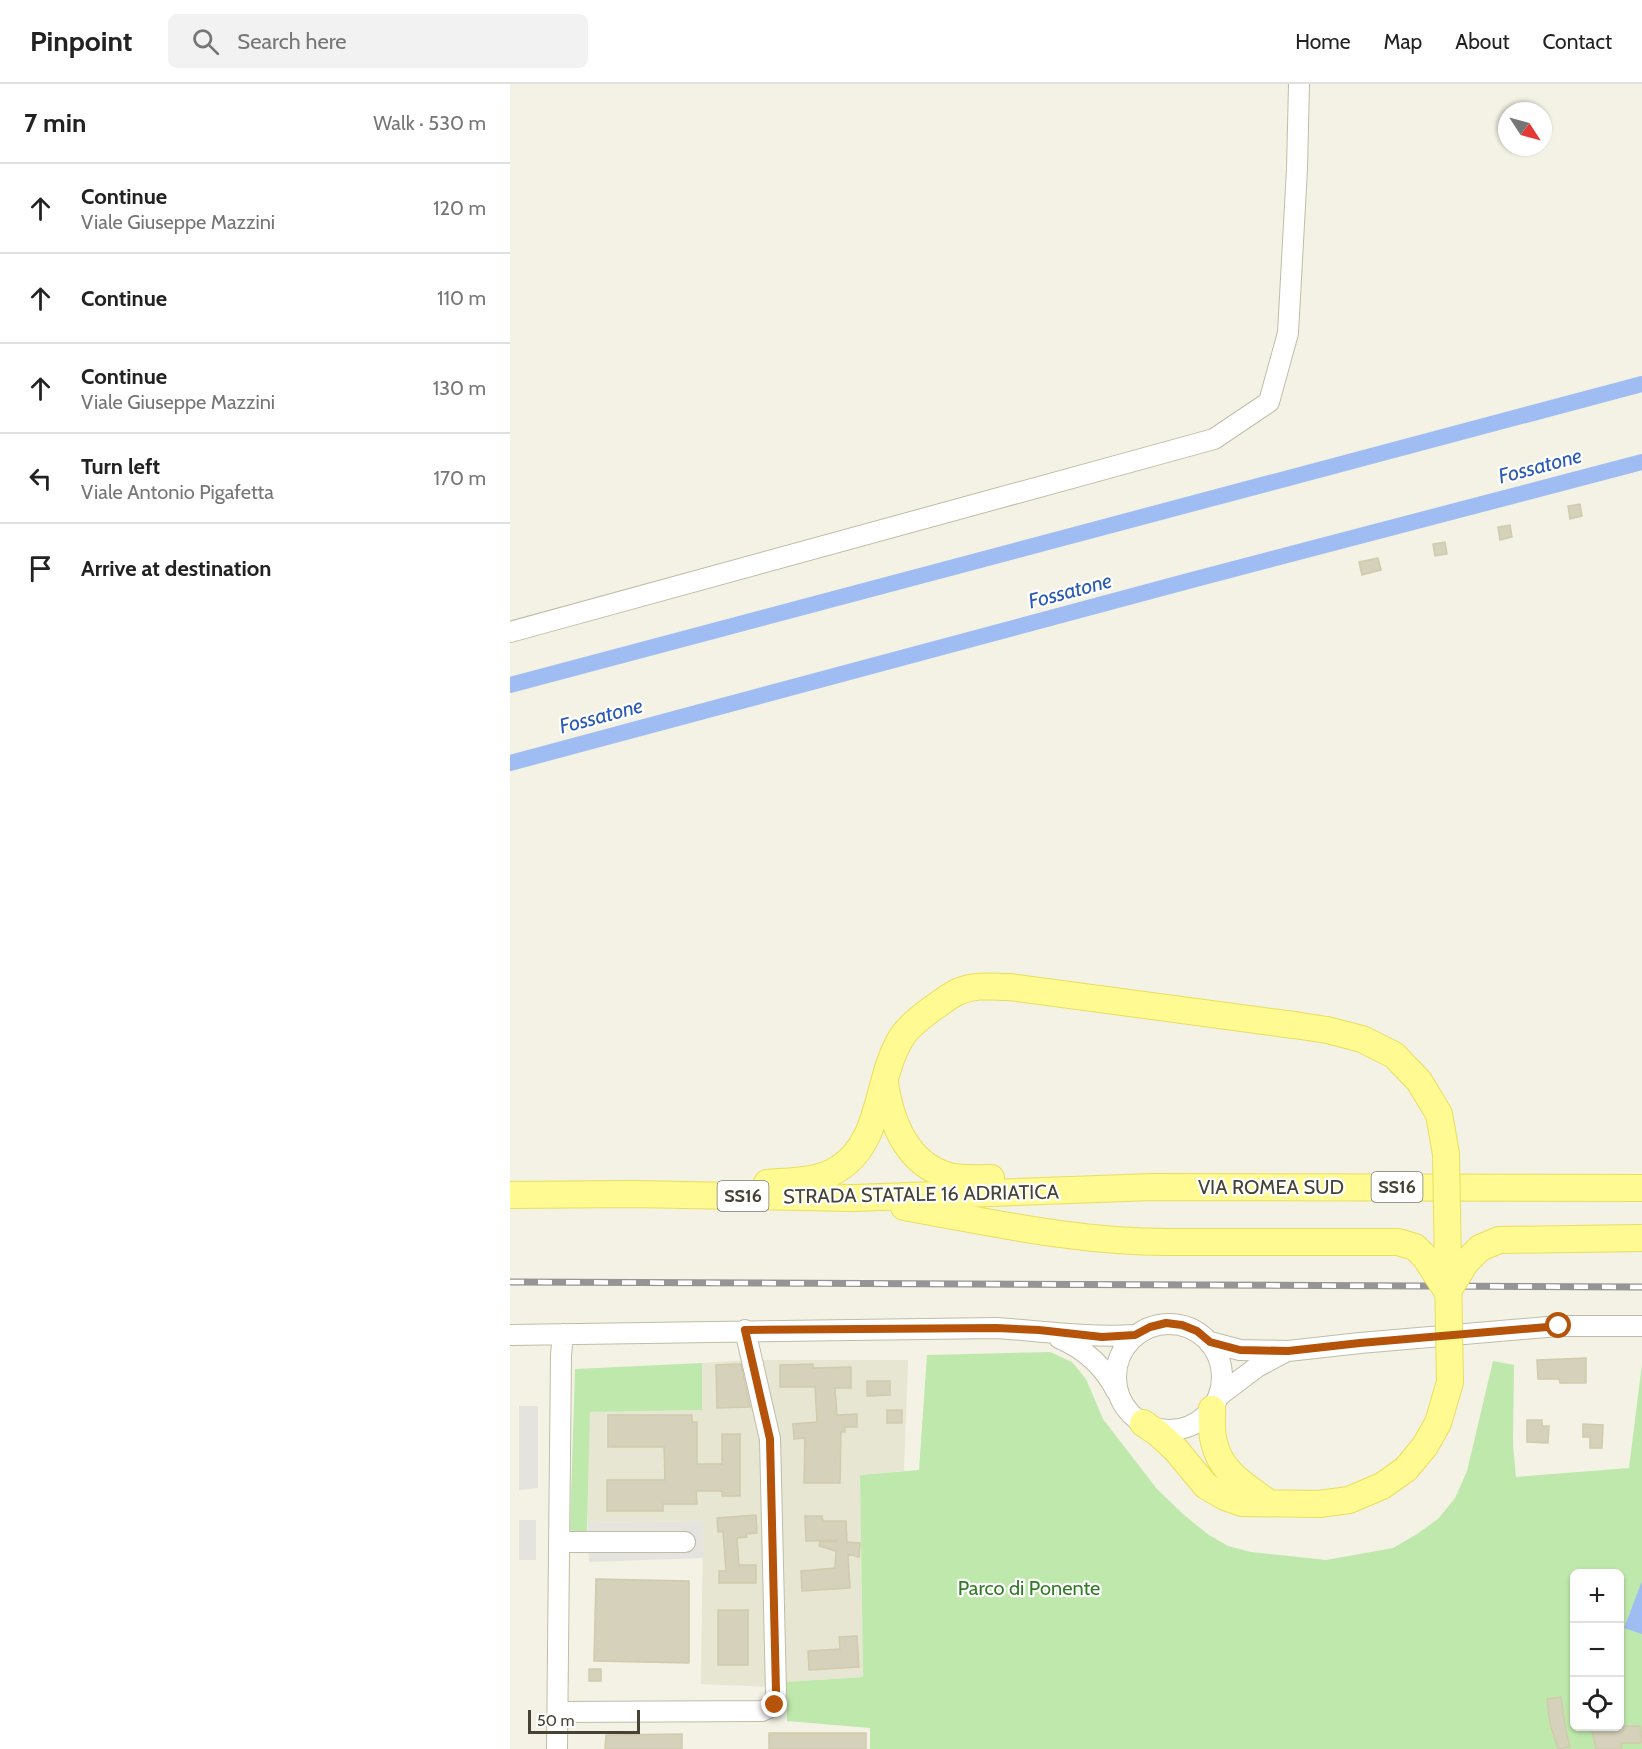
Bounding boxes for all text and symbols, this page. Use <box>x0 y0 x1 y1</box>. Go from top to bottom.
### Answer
search box <box>168 14 588 68</box>
text: Pinpoint <box>30 24 132 58</box>
icon: search <box>189 25 222 58</box>
text: Search here <box>237 28 347 55</box>
text: Home <box>1295 29 1351 54</box>
text: Map <box>1384 29 1422 54</box>
text: About <box>1455 29 1509 54</box>
text: Contact <box>1542 29 1612 54</box>
north arrow <box>1498 102 1552 156</box>
text: 7 min <box>24 107 86 139</box>
text: Walk · 530 m <box>373 111 486 135</box>
text: Continue <box>81 183 167 210</box>
icon: ahead <box>24 192 57 225</box>
text: 120 m <box>433 196 486 220</box>
text: Viale Giuseppe Mazzini <box>81 210 275 234</box>
icon: ahead <box>24 282 57 315</box>
text: Continue <box>81 285 167 312</box>
text: 110 m <box>437 286 486 310</box>
text: Continue <box>81 363 167 390</box>
icon: ahead <box>24 372 57 405</box>
text: 130 m <box>433 376 486 400</box>
text: Viale Giuseppe Mazzini <box>81 390 275 414</box>
water label: Fossatone <box>1495 442 1585 489</box>
text: Turn left <box>81 453 160 480</box>
icon: left <box>24 462 57 495</box>
text: 170 m <box>434 466 486 490</box>
text: Viale Antonio Pigafetta <box>81 480 274 504</box>
icon: arrive <box>24 552 57 585</box>
text: Arrive at destination <box>81 555 271 582</box>
water label: Fossatone <box>1025 567 1115 614</box>
water label: Fossatone <box>556 692 646 739</box>
road number: SS16 <box>1372 1172 1422 1202</box>
street label: VIA ROMEA SUD <box>1198 1175 1344 1199</box>
street label: STRADA STATALE 16 ADRIATICA <box>783 1180 1060 1208</box>
road number: SS16 <box>718 1181 768 1211</box>
route start <box>1545 1312 1571 1338</box>
map controls <box>1570 1569 1624 1731</box>
button: + <box>1570 1569 1624 1623</box>
park label: Parco di Ponente <box>958 1576 1100 1600</box>
button: − <box>1570 1623 1624 1677</box>
button: locate <box>1570 1677 1624 1731</box>
route end <box>761 1691 787 1717</box>
scale bar <box>528 1707 640 1734</box>
text: 50 m <box>537 1711 574 1730</box>

